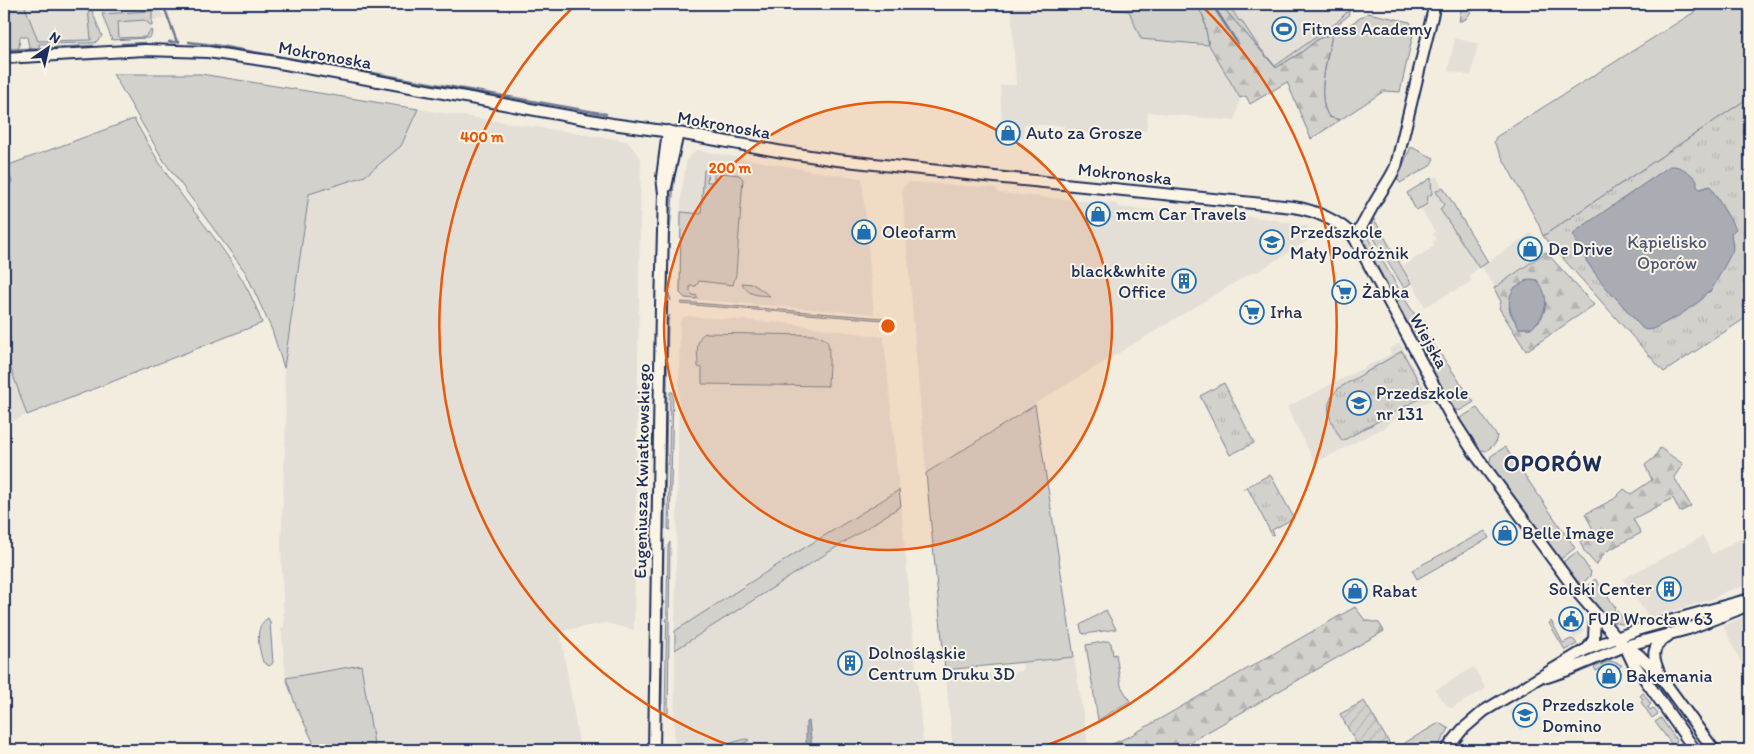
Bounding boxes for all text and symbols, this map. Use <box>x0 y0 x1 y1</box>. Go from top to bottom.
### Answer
sports icon: Fitness Academy <box>1271 16 1297 42</box>
place label: Fitness Academy <box>1302 18 1432 40</box>
north arrow <box>22 22 72 72</box>
text: N <box>46 28 64 47</box>
street label: Mokronoska <box>277 36 374 74</box>
street label: Mokronoska <box>676 106 773 144</box>
shop icon: Auto za Grosze <box>995 120 1021 146</box>
place label: Auto za Grosze <box>1026 122 1142 144</box>
text: 400 m <box>460 128 504 146</box>
street label: Mokronoska <box>1077 158 1174 190</box>
text: 200 m <box>709 159 752 177</box>
shop icon: mcm Car Travels <box>1085 201 1111 227</box>
place label: mcm Car Travels <box>1116 203 1247 225</box>
shop icon: Oleofarm <box>851 219 877 245</box>
place label: Oleofarm <box>882 221 956 243</box>
place label: Przedszkole Mały Podróżnik <box>1290 221 1409 264</box>
school or university icon: Przedszkole Mały Podróżnik <box>1259 229 1285 255</box>
park label: Kąpielisko Oporów <box>1627 231 1707 274</box>
shop icon: De Drive <box>1517 236 1543 262</box>
place label: De Drive <box>1548 238 1613 260</box>
place label: black&white Office <box>1071 260 1166 303</box>
building icon: black&white Office <box>1171 268 1197 294</box>
supermarket icon: Żabka <box>1331 279 1357 305</box>
place label: Żabka <box>1362 281 1409 303</box>
supermarket icon: Irha <box>1239 299 1265 325</box>
place label: Irha <box>1270 301 1303 323</box>
street label: Wiejska <box>1405 310 1453 373</box>
centre of rings <box>879 317 897 335</box>
street label: Eugeniusza Kwiatkowskiego <box>629 363 655 579</box>
place label: Przedszkole nr 131 <box>1376 382 1468 425</box>
school or university icon: Przedszkole nr 131 <box>1346 390 1372 416</box>
district label: OPORÓW <box>1504 450 1602 477</box>
shop icon: Belle Image <box>1492 520 1518 546</box>
place label: Belle Image <box>1522 522 1614 544</box>
building icon: Solski Center <box>1656 576 1682 602</box>
shop icon: Rabat <box>1342 578 1368 604</box>
place label: Solski Center <box>1549 578 1653 600</box>
place label: Rabat <box>1372 580 1417 602</box>
public building icon: FUP Wrocław 63 <box>1558 606 1584 632</box>
place label: FUP Wrocław 63 <box>1588 608 1713 630</box>
place label: Dolnośląskie Centrum Druku 3D <box>868 642 1015 685</box>
building icon: Dolnośląskie Centrum Druku 3D <box>837 650 863 676</box>
shop icon: Bakemania <box>1596 663 1622 689</box>
place label: Bakemania <box>1626 665 1713 687</box>
place label: Przedszkole Domino <box>1542 694 1634 737</box>
school or university icon: Przedszkole Domino <box>1512 702 1538 728</box>

